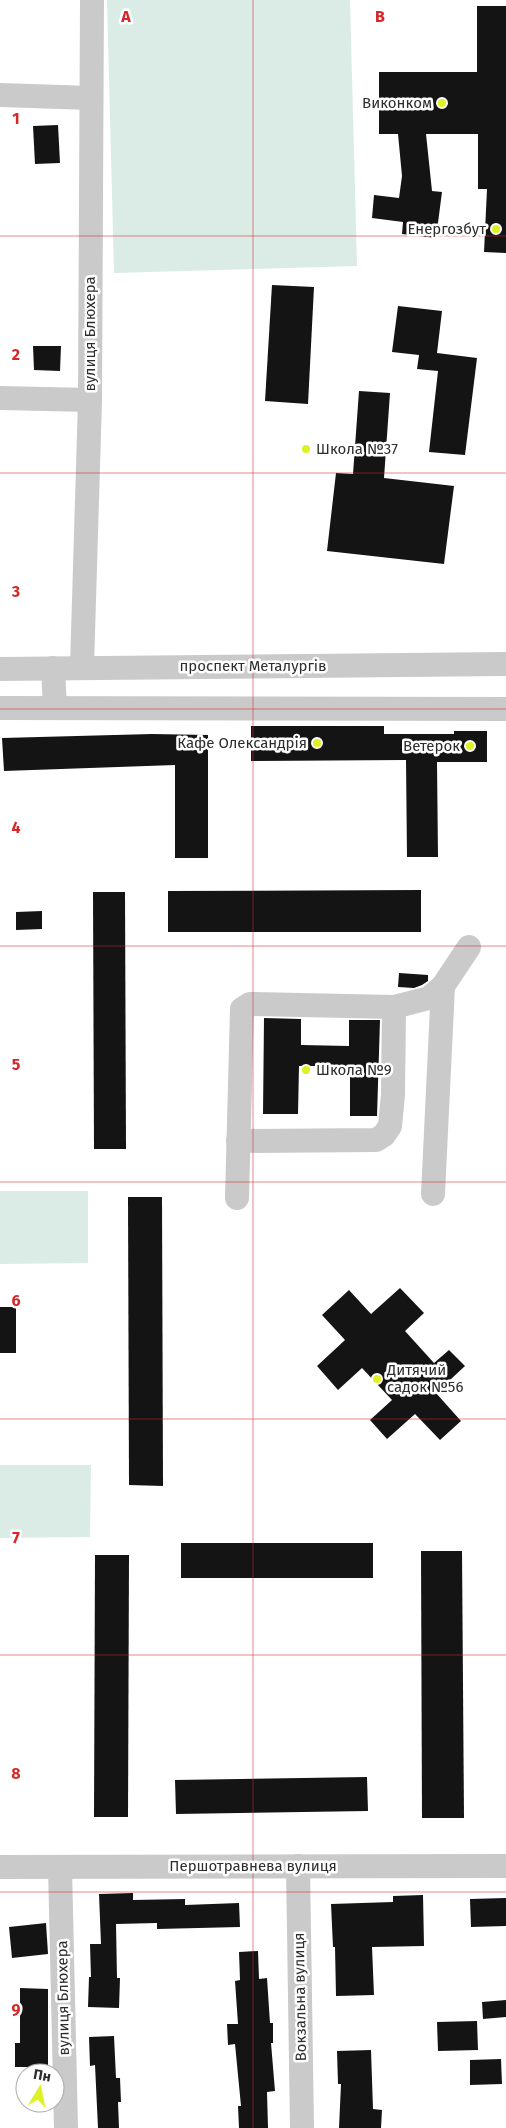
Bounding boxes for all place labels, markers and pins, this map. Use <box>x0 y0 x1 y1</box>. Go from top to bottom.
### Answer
place label: Виконком <box>362 94 432 112</box>
marker: Виконком <box>436 97 448 109</box>
place label: Енергозбут <box>407 220 486 238</box>
marker: Енергозбут <box>490 223 502 235</box>
place label: Школа №37 <box>316 440 398 458</box>
marker: Школа №37 <box>300 443 312 455</box>
place label: Кафе Олександрія <box>177 734 307 752</box>
marker: Кафе Олександрія <box>311 737 323 749</box>
place label: Ветерок <box>403 737 460 755</box>
marker: Ветерок <box>464 740 476 752</box>
place label: Школа №9 <box>316 1061 392 1079</box>
marker: Школа №9 <box>300 1064 312 1076</box>
place label: Дитячий садок №56 <box>386 1361 463 1396</box>
marker: Дитячий садок №56 <box>371 1373 383 1385</box>

